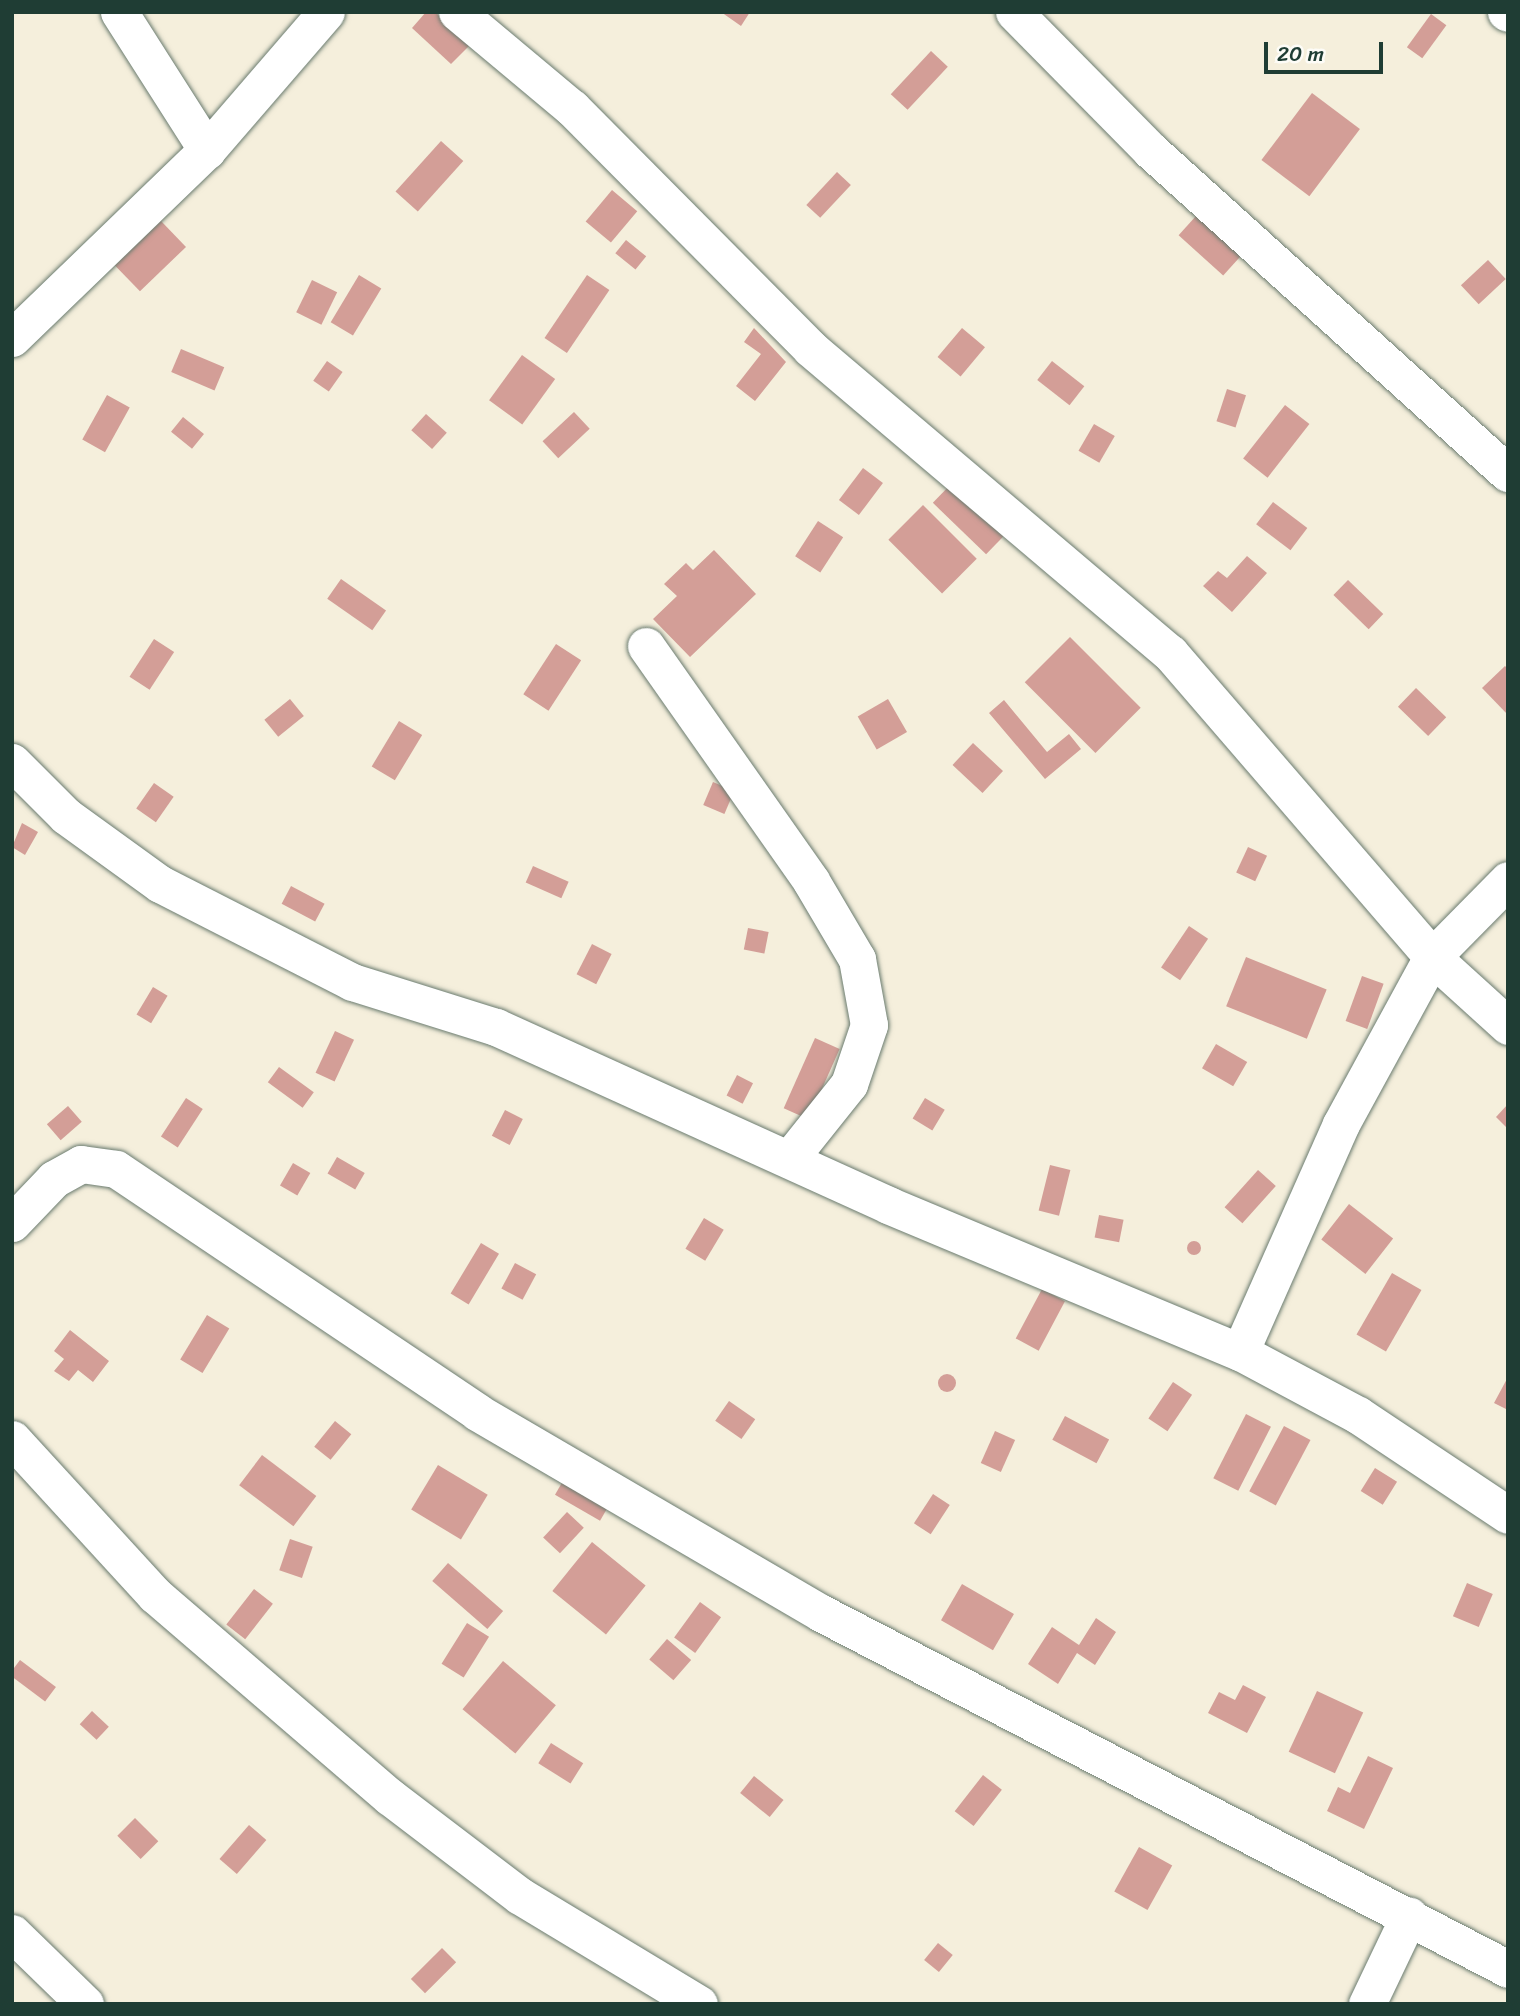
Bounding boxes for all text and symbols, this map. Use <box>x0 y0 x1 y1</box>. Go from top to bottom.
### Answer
scale bar <box>1268 28 1387 72</box>
text: 20 m <box>1277 35 1324 73</box>

